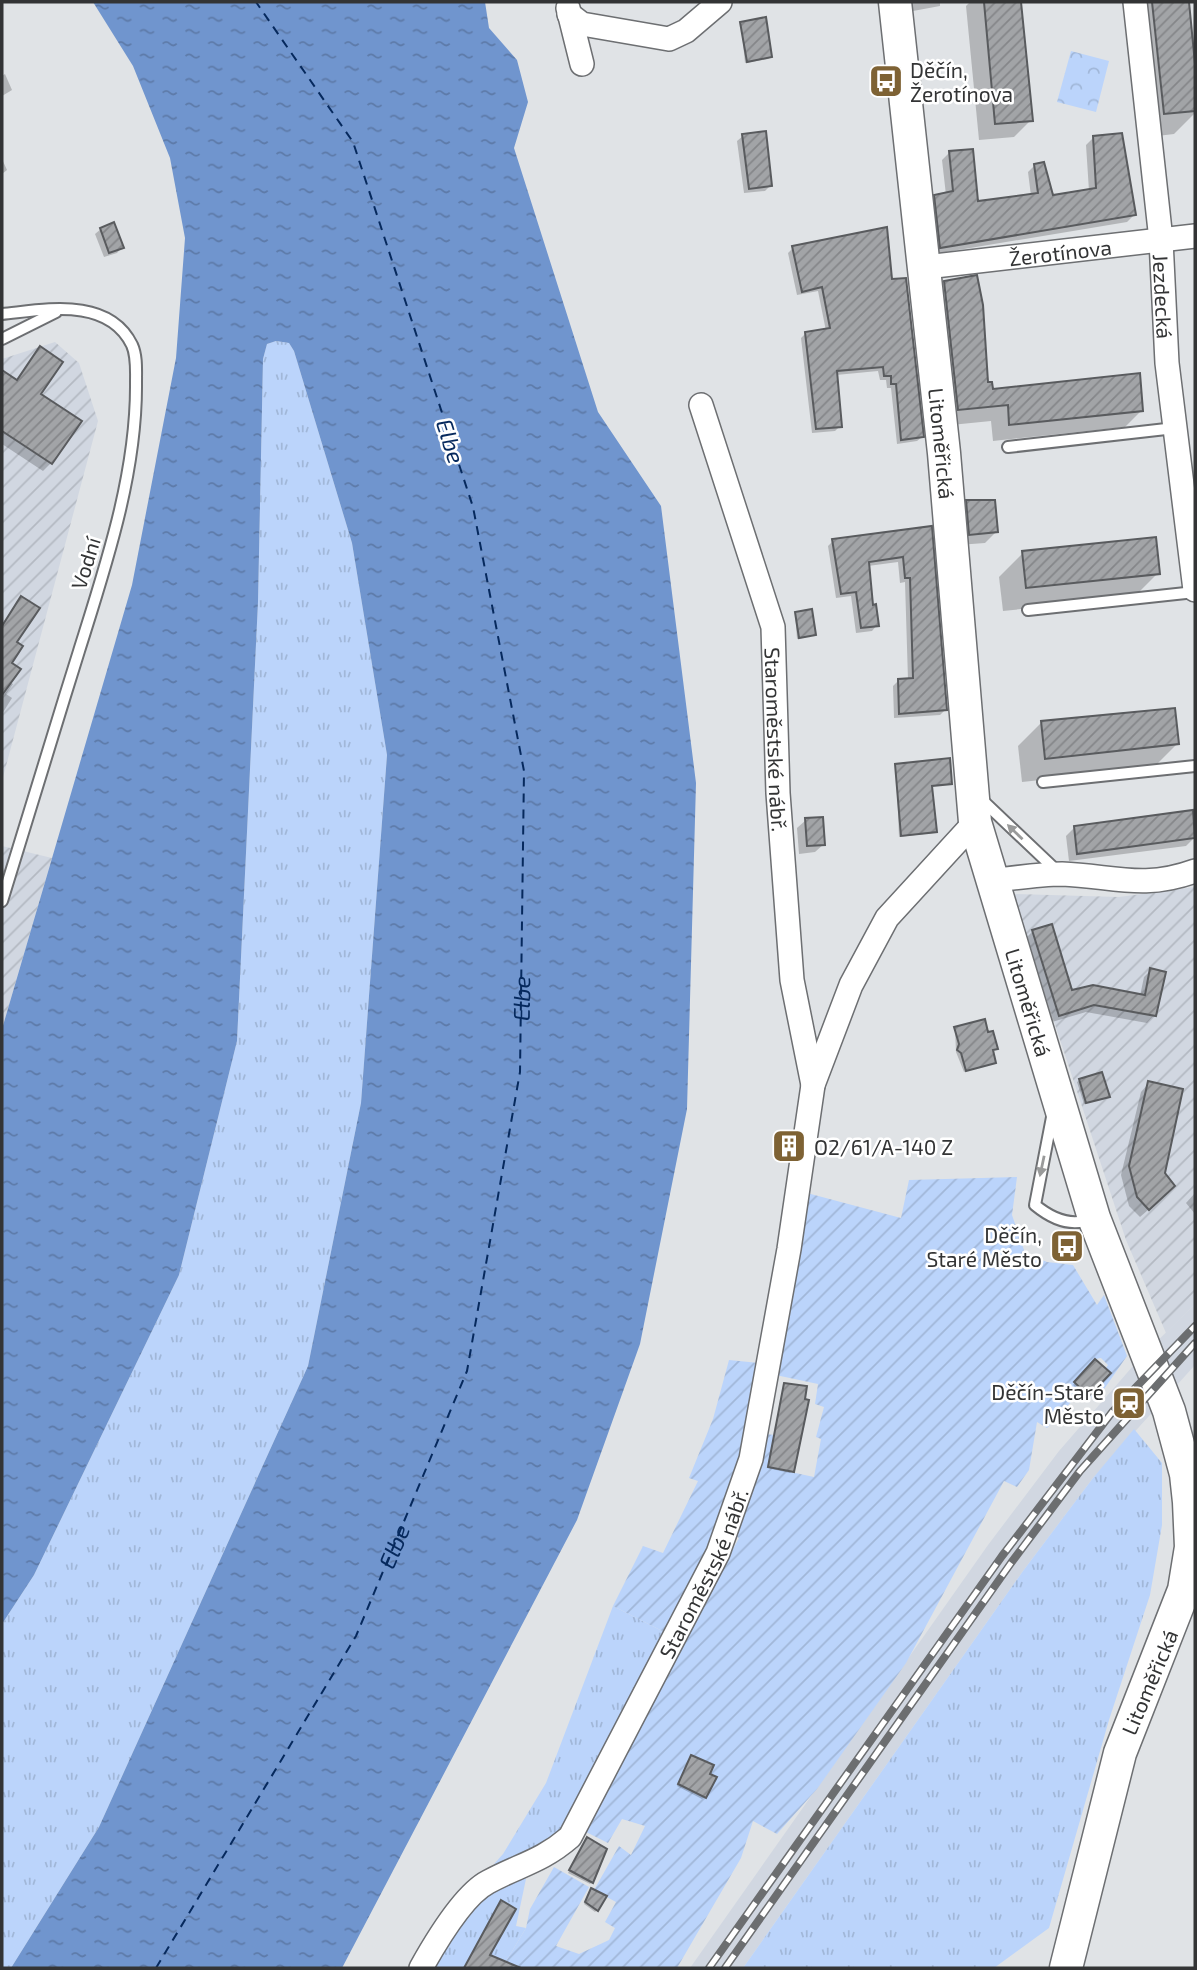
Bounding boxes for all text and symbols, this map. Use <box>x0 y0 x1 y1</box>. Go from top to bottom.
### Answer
place label: Děčín, Žerotínova <box>910 57 1013 106</box>
bus stop icon: Děčín, Žerotínova <box>867 62 905 100</box>
street label: Žerotínova <box>1007 233 1113 270</box>
street label: Jezdecká <box>1149 253 1178 340</box>
street label: Litoměřická <box>924 386 960 500</box>
water label: Elbe <box>431 415 471 467</box>
street label: Vodní <box>65 533 105 592</box>
street label: Staroměstské nábř. <box>761 647 793 833</box>
one-way arrow <box>1007 824 1024 840</box>
street label: Litoměřická <box>1001 945 1057 1059</box>
water label: Elbe <box>507 976 535 1021</box>
building icon: O2/61/A-140 Z <box>770 1127 808 1165</box>
place label: O2/61/A-140 Z <box>814 1134 953 1159</box>
one-way arrow <box>1036 1155 1047 1177</box>
place label: Děčín, Staré Město <box>926 1222 1042 1271</box>
bus stop icon: Děčín, Staré Město <box>1048 1227 1086 1265</box>
place label: Děčín-Staré Město <box>991 1379 1104 1428</box>
station icon: Děčín-Staré Město <box>1110 1384 1148 1422</box>
street label: Staroměstské nábř. <box>653 1485 752 1662</box>
water label: Elbe <box>372 1520 415 1572</box>
street label: Litoměřická <box>1116 1626 1182 1738</box>

